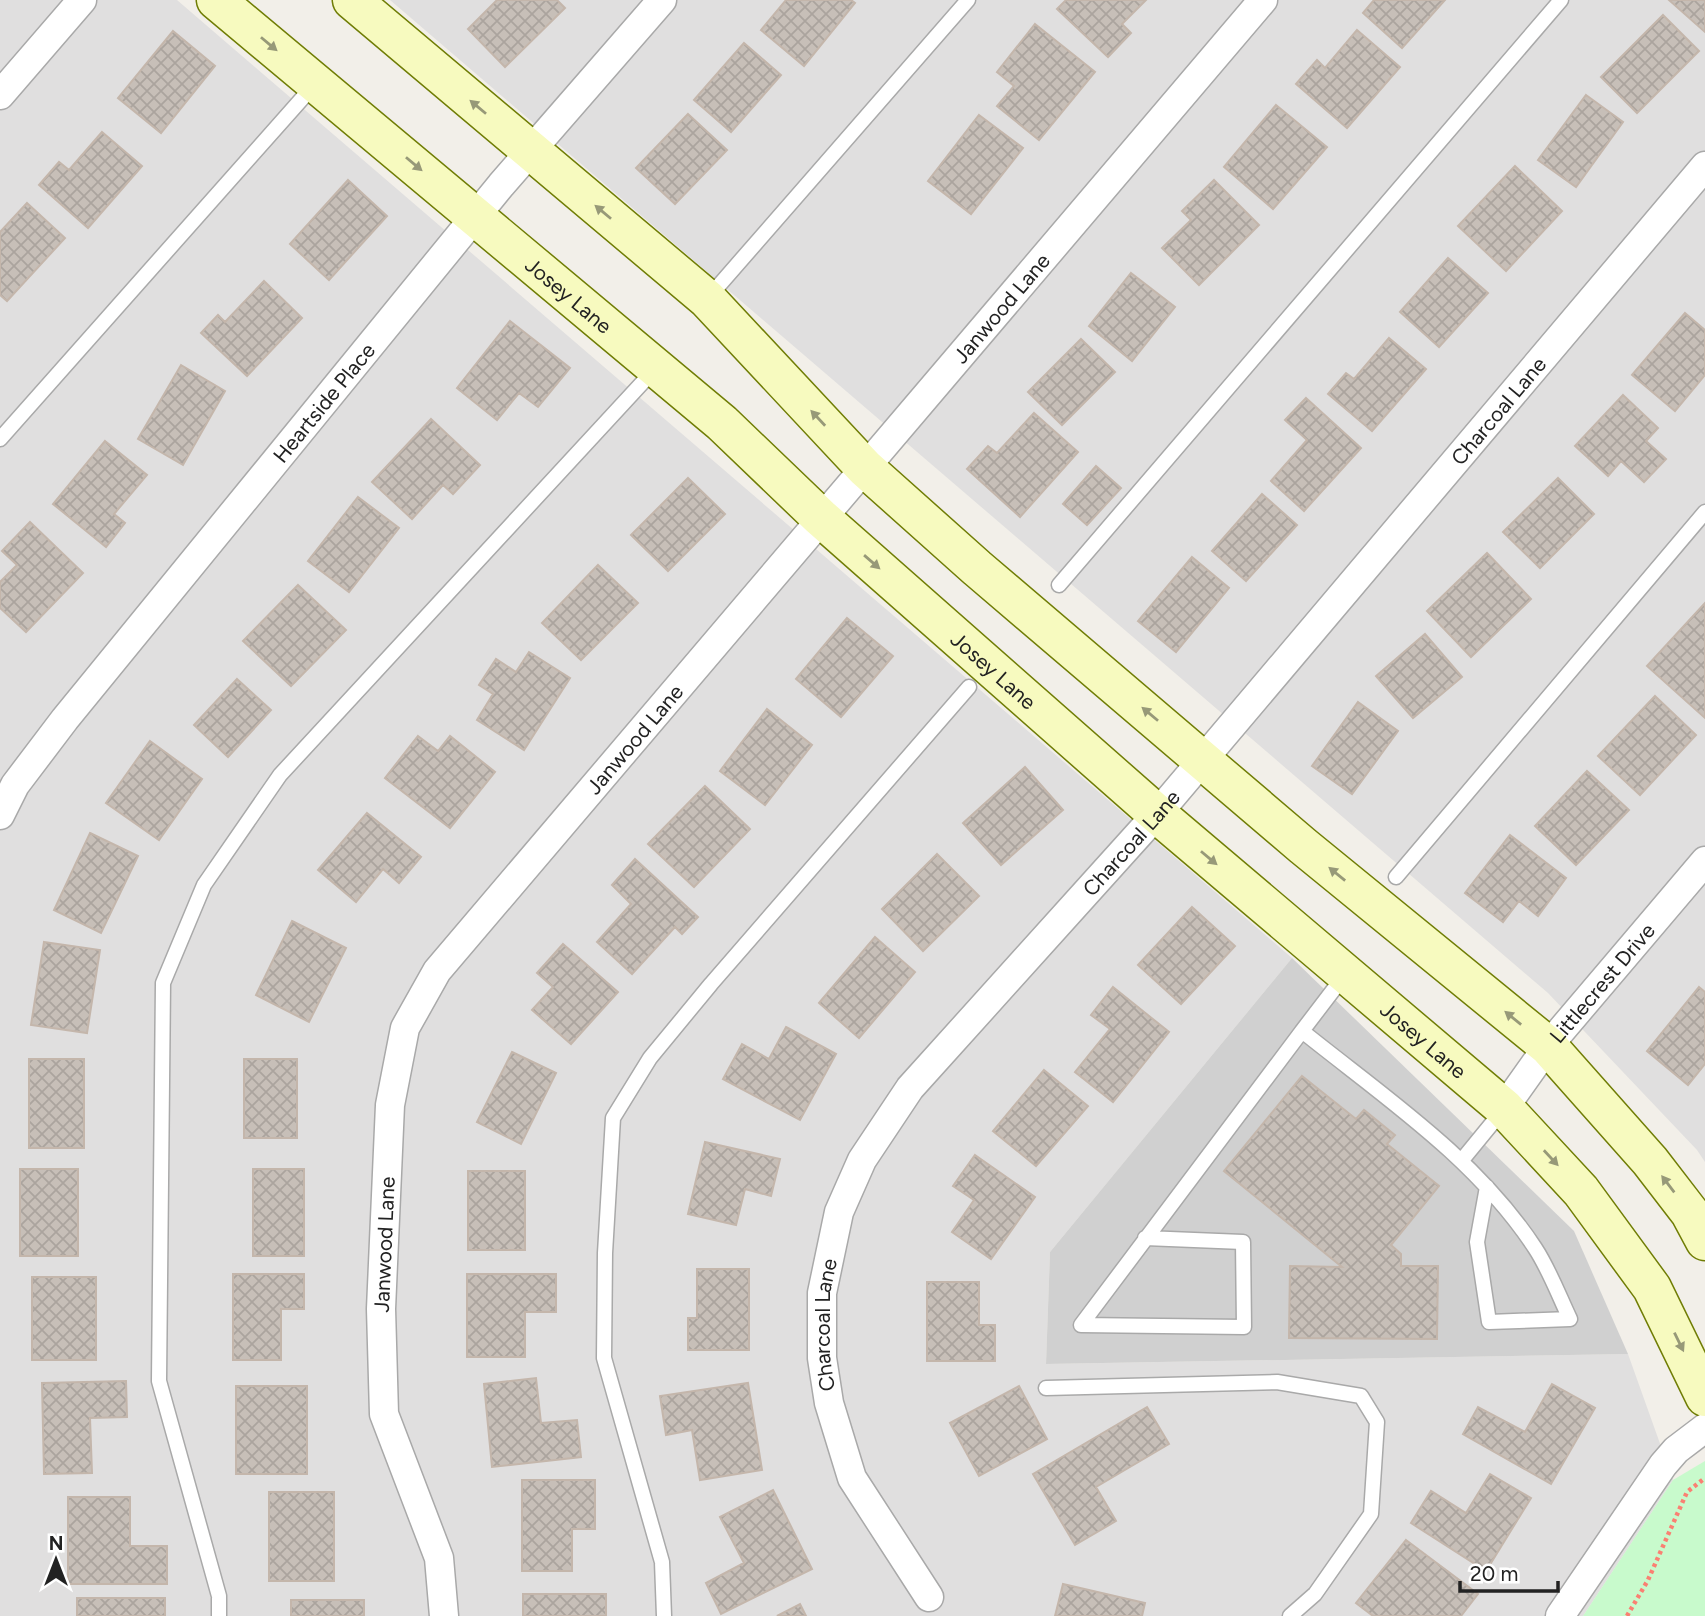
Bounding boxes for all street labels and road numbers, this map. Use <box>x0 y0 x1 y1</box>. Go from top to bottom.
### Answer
street label: Janwood Lane <box>947 248 1055 368</box>
street label: Josey Lane <box>521 252 617 338</box>
street label: Heartside Place <box>267 338 380 467</box>
street label: Charcoal Lane <box>1445 352 1551 470</box>
street label: Josey Lane <box>946 626 1041 714</box>
street label: Janwood Lane <box>581 679 688 799</box>
street label: Charcoal Lane <box>1077 785 1185 901</box>
street label: Littlecrest Drive <box>1544 918 1660 1048</box>
street label: Josey Lane <box>1375 996 1472 1083</box>
street label: Janwood Lane <box>368 1176 399 1313</box>
street label: Charcoal Lane <box>809 1256 841 1393</box>

